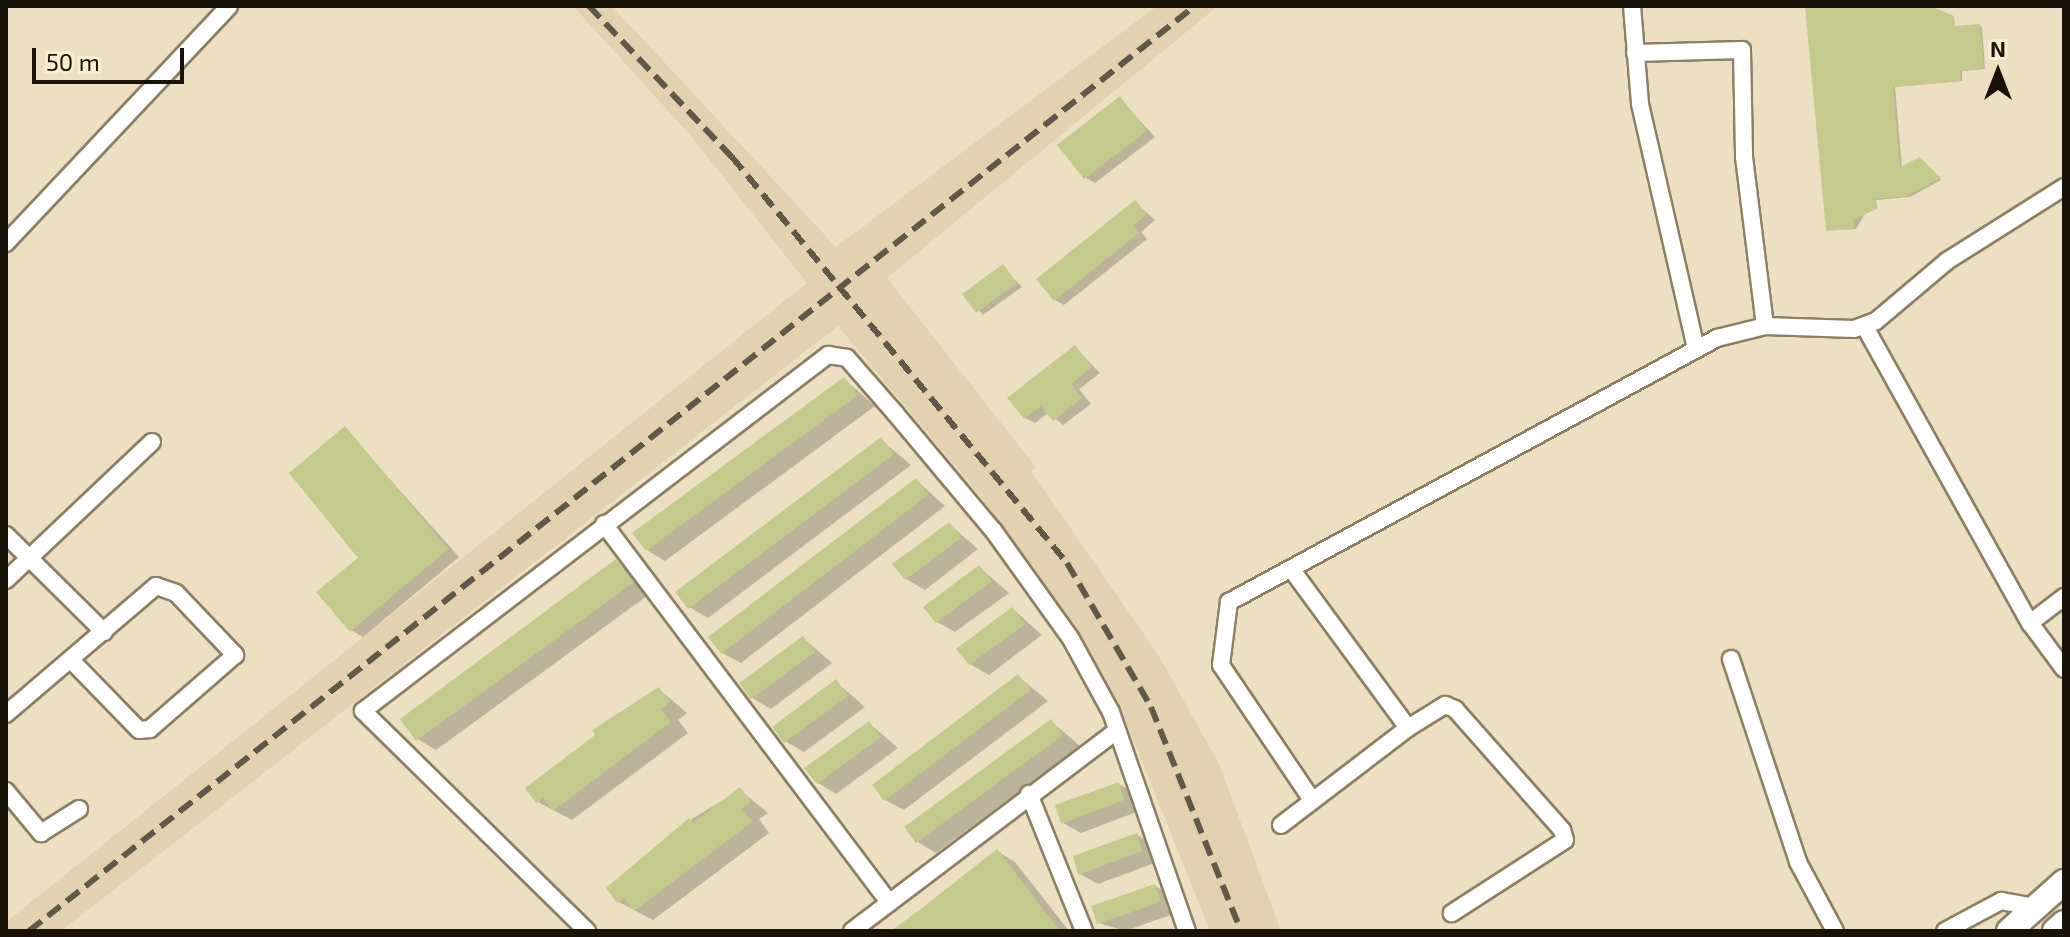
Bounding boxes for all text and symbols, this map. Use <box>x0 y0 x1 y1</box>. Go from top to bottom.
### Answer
scale bar <box>36 32 188 82</box>
north arrow <box>1958 32 2038 112</box>
text: N <box>1990 35 2006 61</box>
text: 50 m <box>46 47 100 76</box>

